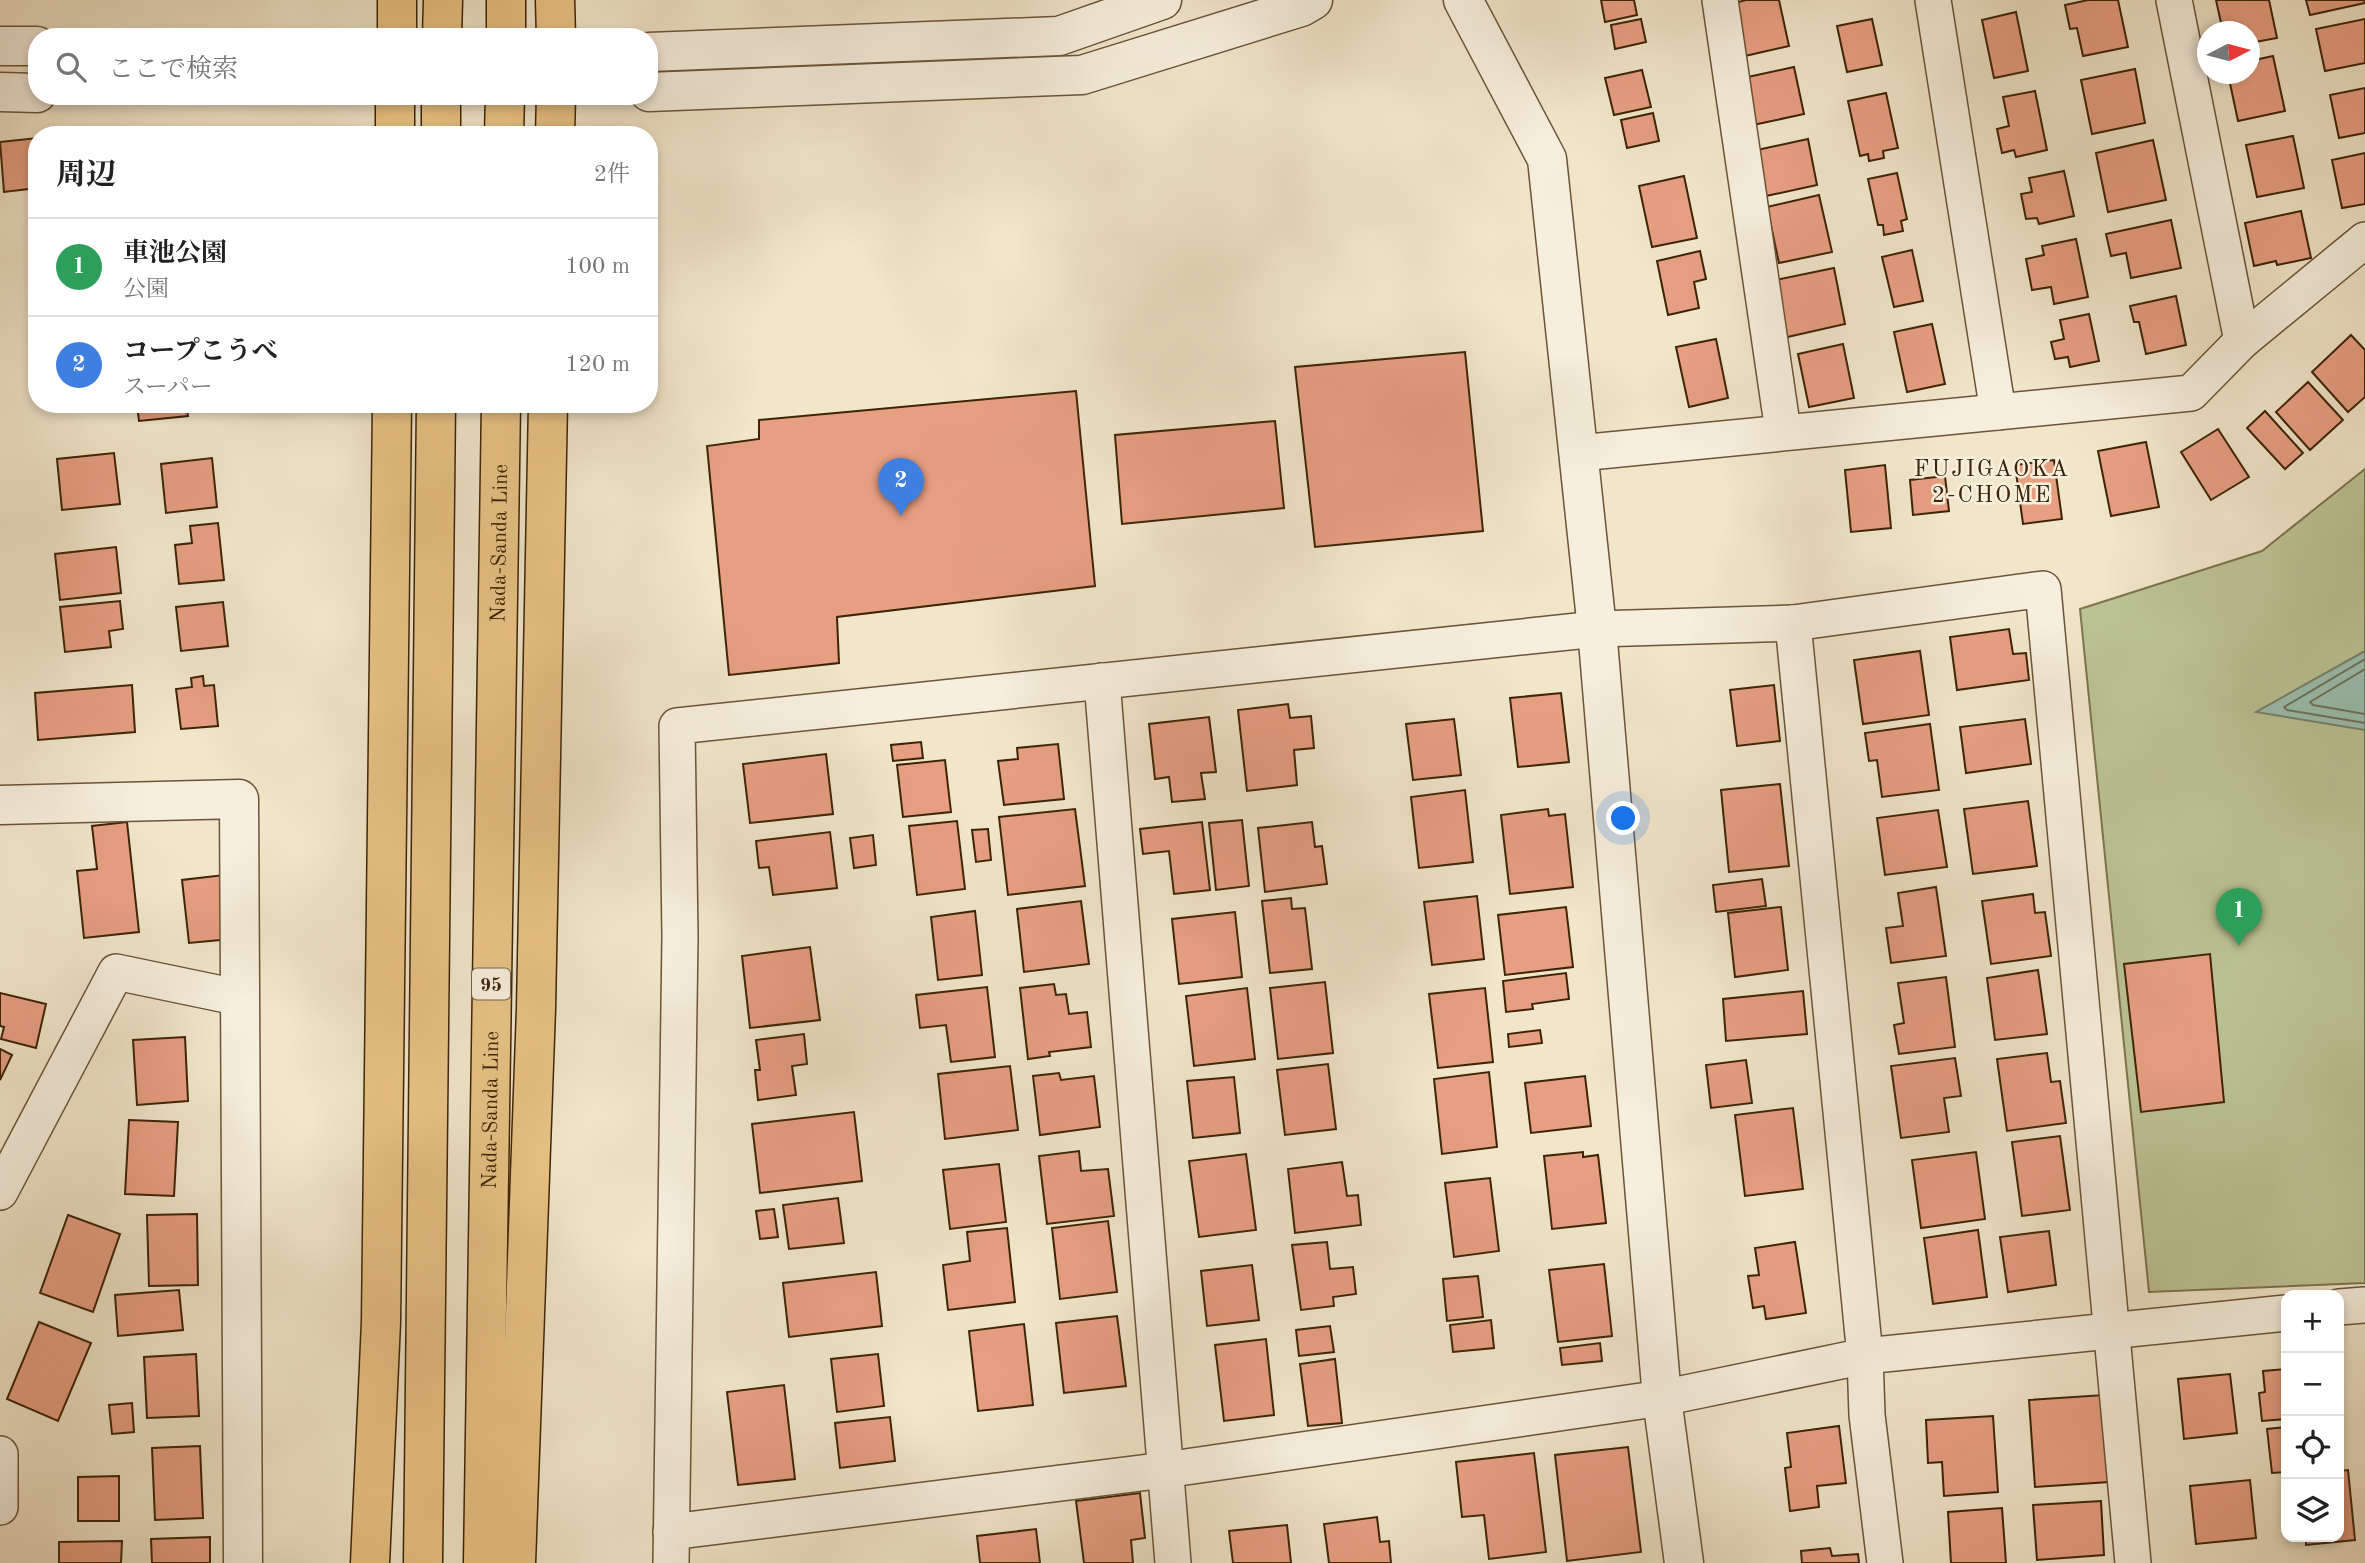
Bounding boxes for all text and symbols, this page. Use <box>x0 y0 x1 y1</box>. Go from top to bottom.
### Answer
north arrow <box>2197 21 2260 84</box>
search box <box>28 28 658 105</box>
icon: search <box>52 48 90 86</box>
text: ここで検索 <box>108 57 238 83</box>
text: 周辺 <box>56 161 116 191</box>
text: 2件 <box>594 163 630 186</box>
text: 車池公園 <box>123 241 227 267</box>
text: 1 <box>72 255 86 278</box>
text: 100 m <box>565 255 630 278</box>
text: 公園 <box>123 278 169 301</box>
text: コープこうべ <box>123 339 278 365</box>
text: 2 <box>72 353 86 376</box>
text: 120 m <box>565 353 630 376</box>
text: スーパー <box>123 376 213 399</box>
pin: 2 <box>878 458 924 516</box>
district label: FUJIGAOKA 2-CHOME <box>1914 458 2070 507</box>
street label: Nada-Sanda Line <box>489 464 512 623</box>
your location <box>1606 801 1640 835</box>
pin: 1 <box>2216 888 2262 946</box>
road number: 95 <box>472 968 510 1000</box>
street label: Nada-Sanda Line <box>480 1031 503 1189</box>
map controls <box>2281 1290 2344 1542</box>
button: + <box>2281 1290 2344 1353</box>
button: − <box>2281 1353 2344 1416</box>
button: locate <box>2281 1416 2344 1479</box>
button: layers <box>2281 1479 2344 1542</box>

